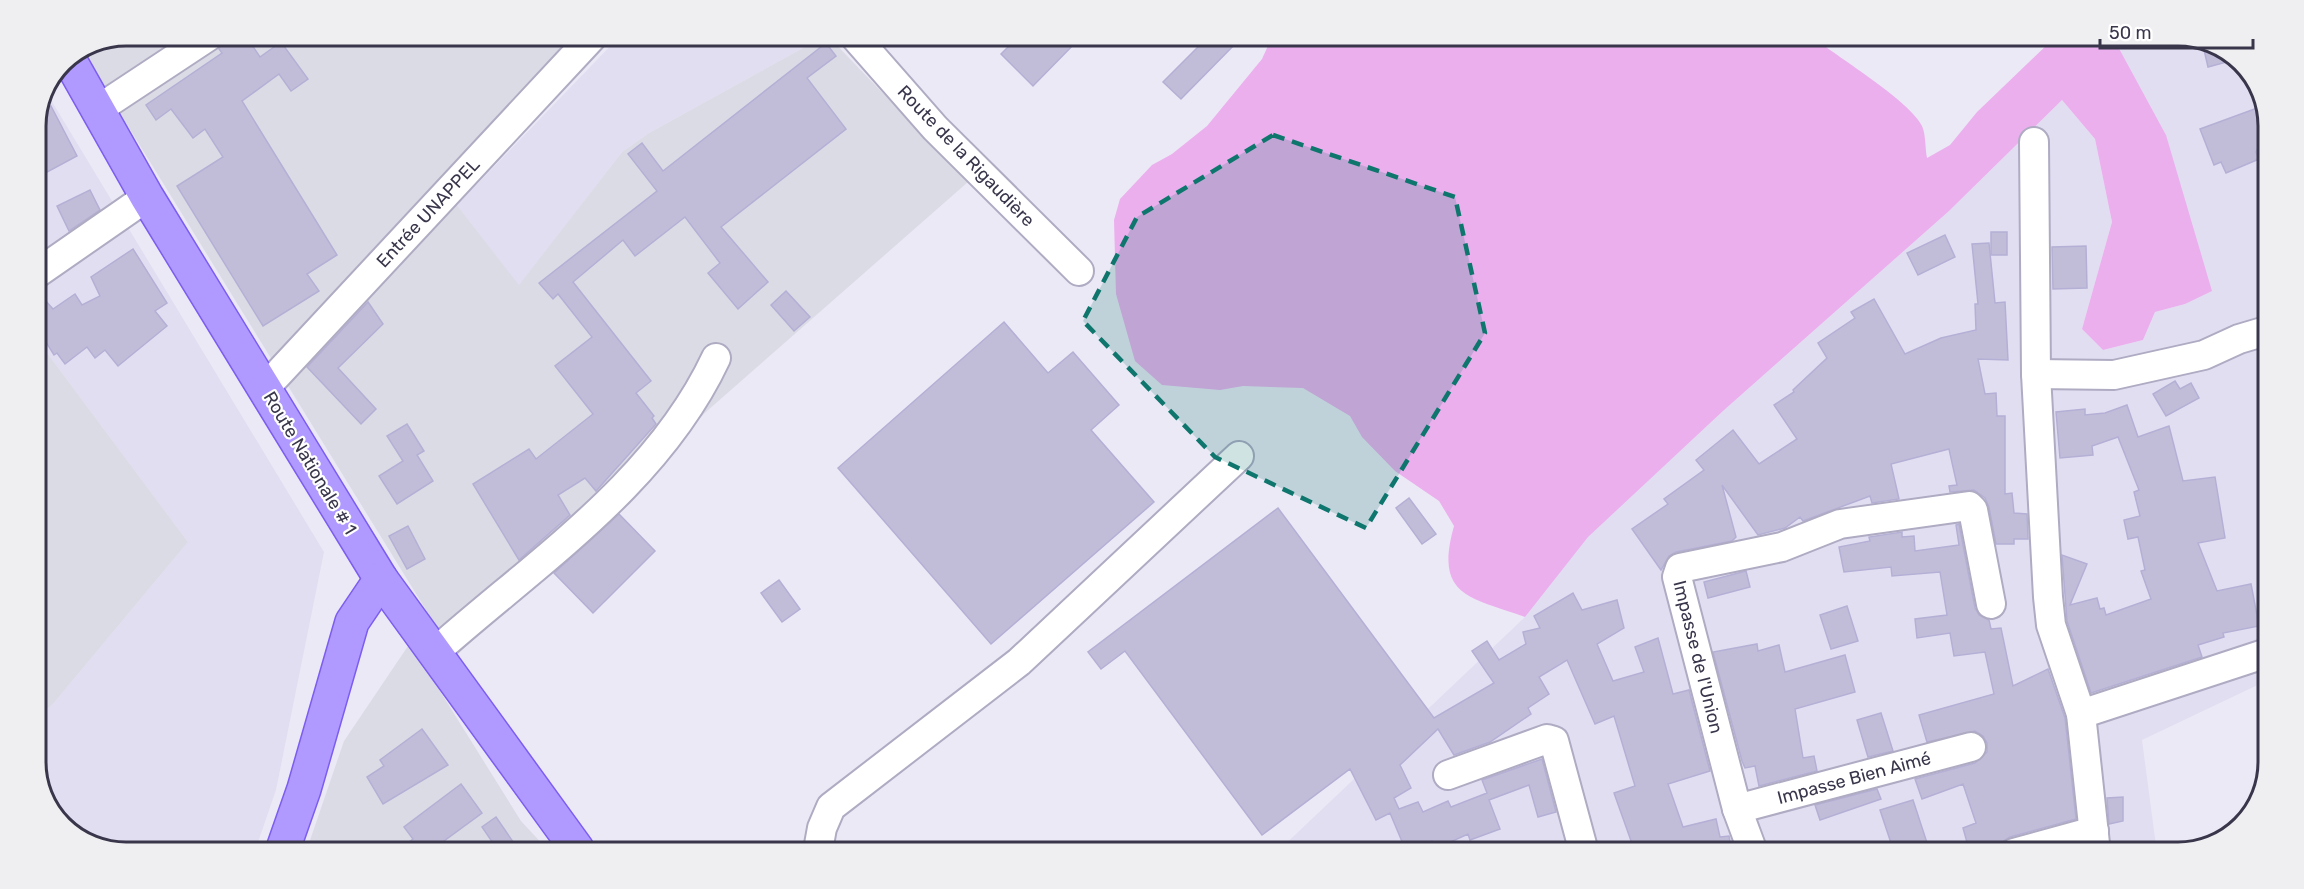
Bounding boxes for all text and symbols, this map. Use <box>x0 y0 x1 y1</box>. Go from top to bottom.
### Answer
scale bar <box>2100 12 2253 50</box>
text: 50 m <box>2109 22 2152 44</box>
street label: Route de la Rigaudière <box>893 81 1039 231</box>
street label: Entrée UNAPPEL <box>372 154 484 272</box>
street label: Route Nationale # 1 <box>259 388 361 538</box>
street label: Impasse de l'Union <box>1668 578 1728 736</box>
street label: Impasse Bien Aimé <box>1775 747 1933 809</box>

